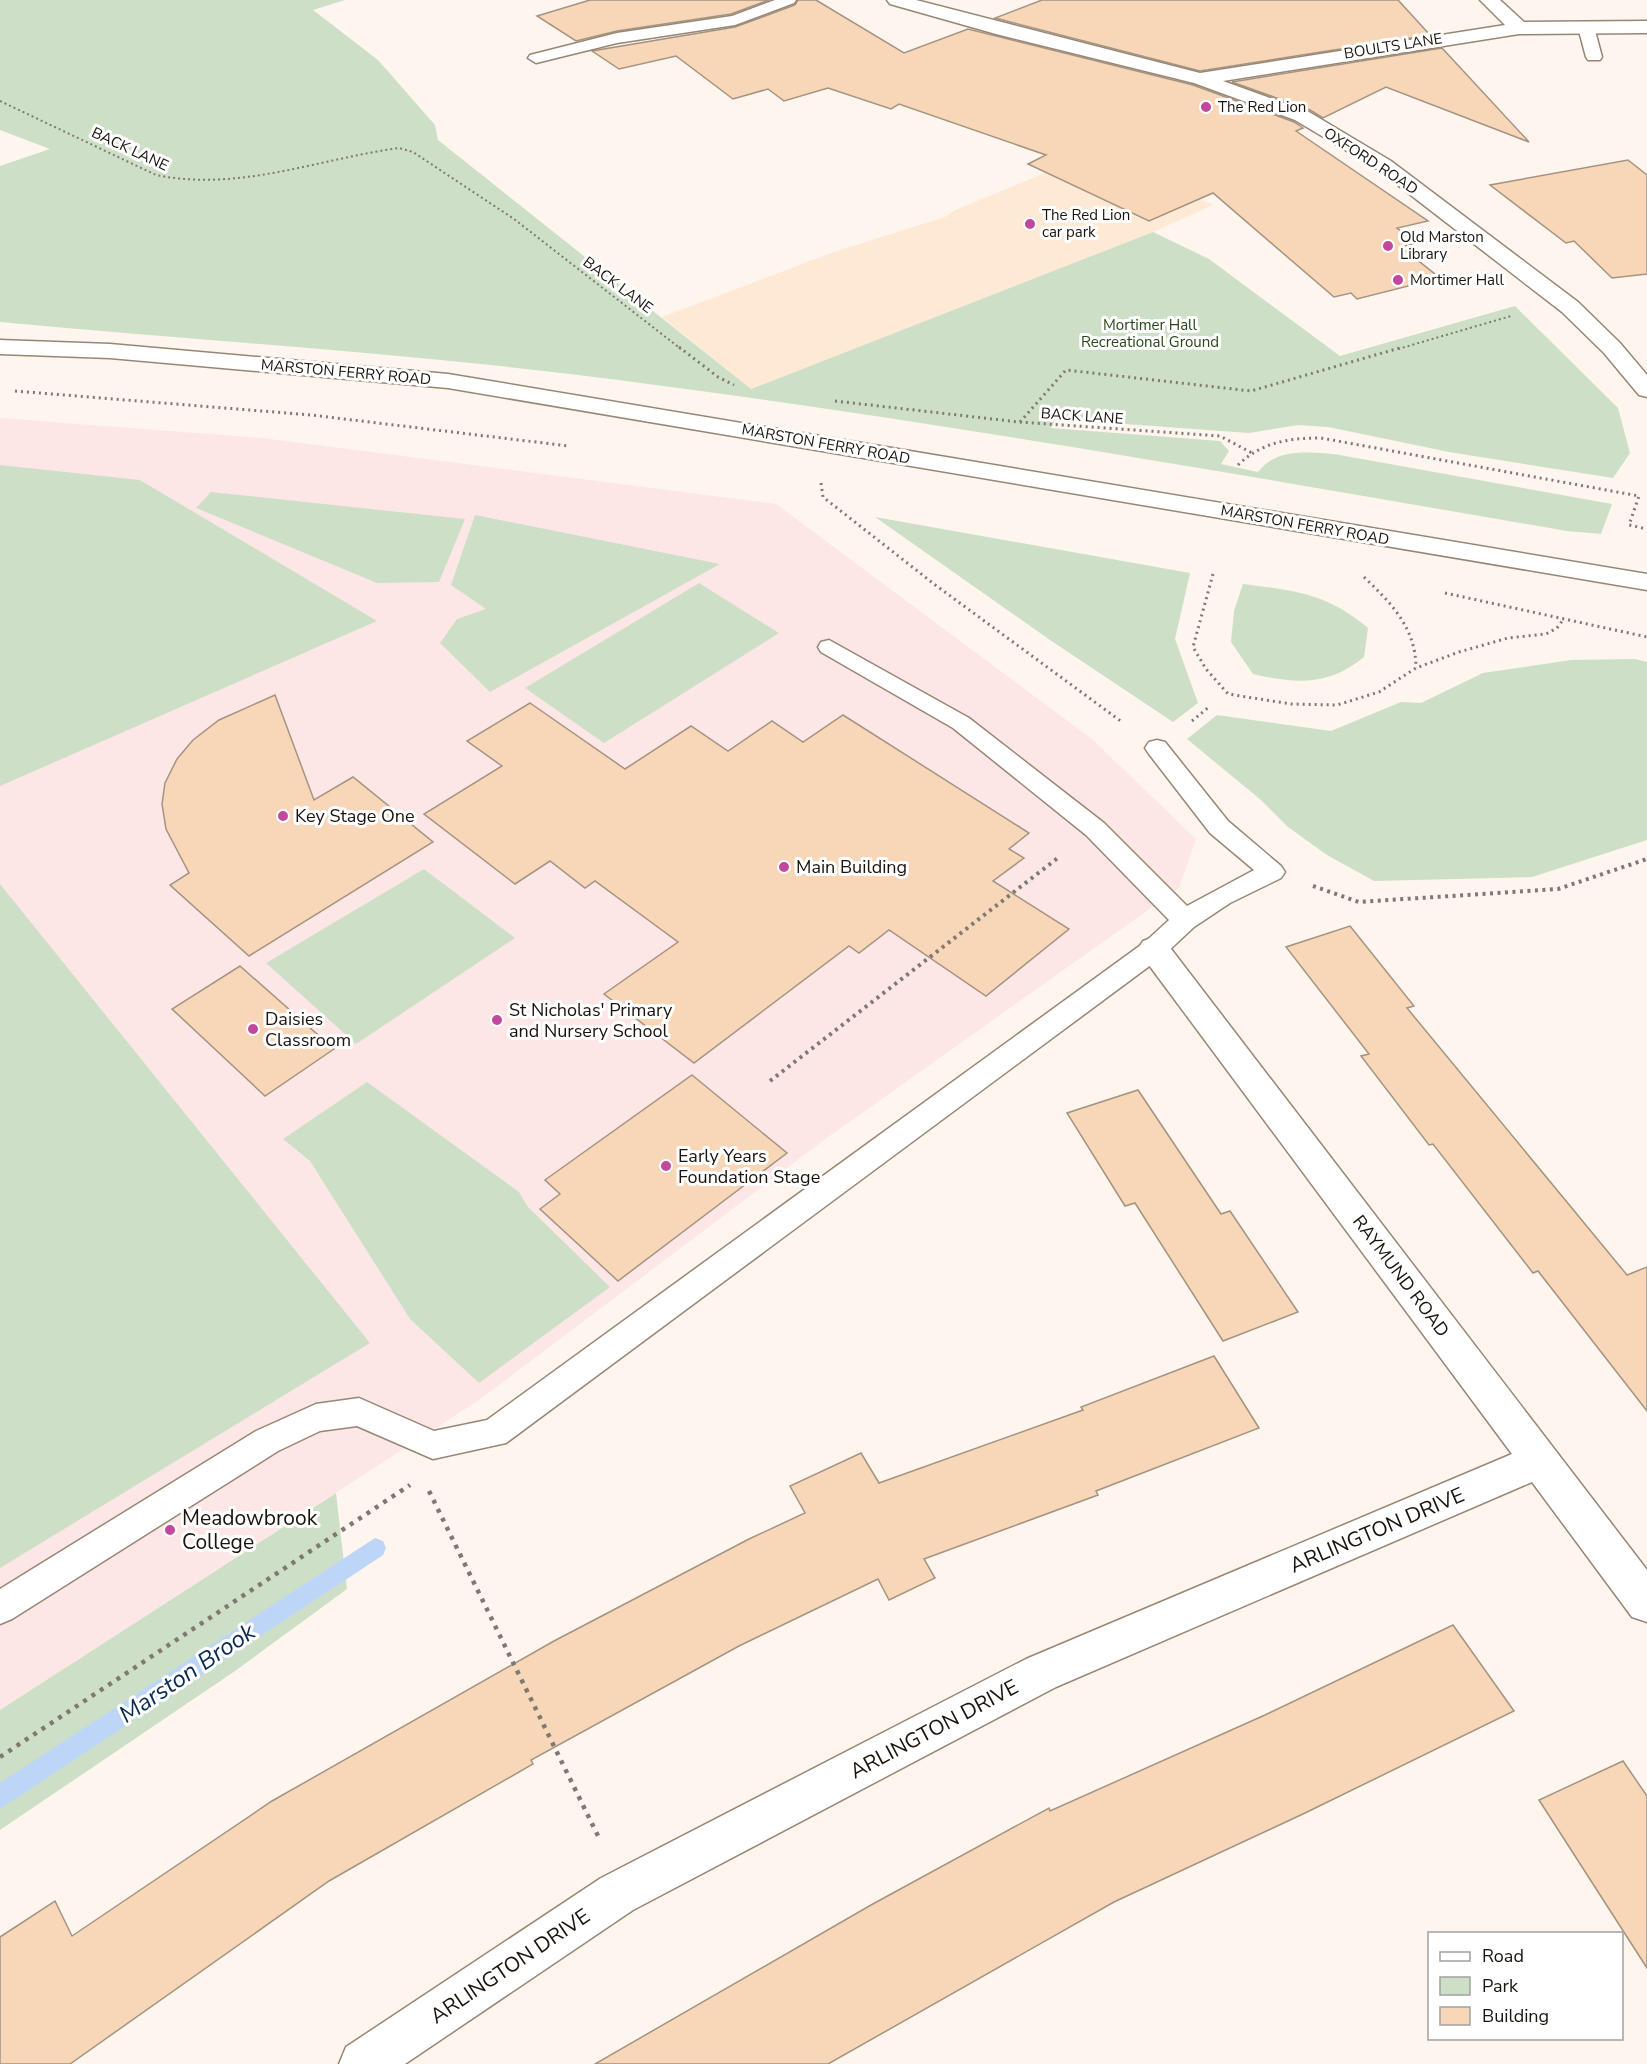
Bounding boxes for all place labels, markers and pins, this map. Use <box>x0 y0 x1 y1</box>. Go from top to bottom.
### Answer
place label: The Red Lion <box>1218 97 1306 117</box>
marker: The Red Lion <box>1199 100 1213 114</box>
place label: The Red Lion car park <box>1042 205 1130 242</box>
marker: The Red Lion car park <box>1023 217 1037 231</box>
place label: Old Marston Library <box>1400 227 1484 264</box>
marker: Old Marston Library <box>1381 239 1395 253</box>
place label: Mortimer Hall <box>1410 270 1505 290</box>
marker: Mortimer Hall <box>1391 273 1405 287</box>
place label: Key Stage One <box>295 804 415 828</box>
marker: Key Stage One <box>276 809 290 823</box>
place label: Main Building <box>796 855 907 879</box>
marker: Main Building <box>777 860 791 874</box>
place label: St Nicholas' Primary and Nursery School <box>509 998 673 1043</box>
place label: Daisies Classroom <box>265 1007 351 1052</box>
marker: St Nicholas' Primary and Nursery School <box>490 1013 504 1027</box>
marker: Daisies Classroom <box>246 1022 260 1036</box>
place label: Early Years Foundation Stage <box>678 1144 820 1189</box>
marker: Early Years Foundation Stage <box>659 1159 673 1173</box>
place label: Meadowbrook College <box>182 1504 318 1556</box>
marker: Meadowbrook College <box>163 1523 177 1537</box>

